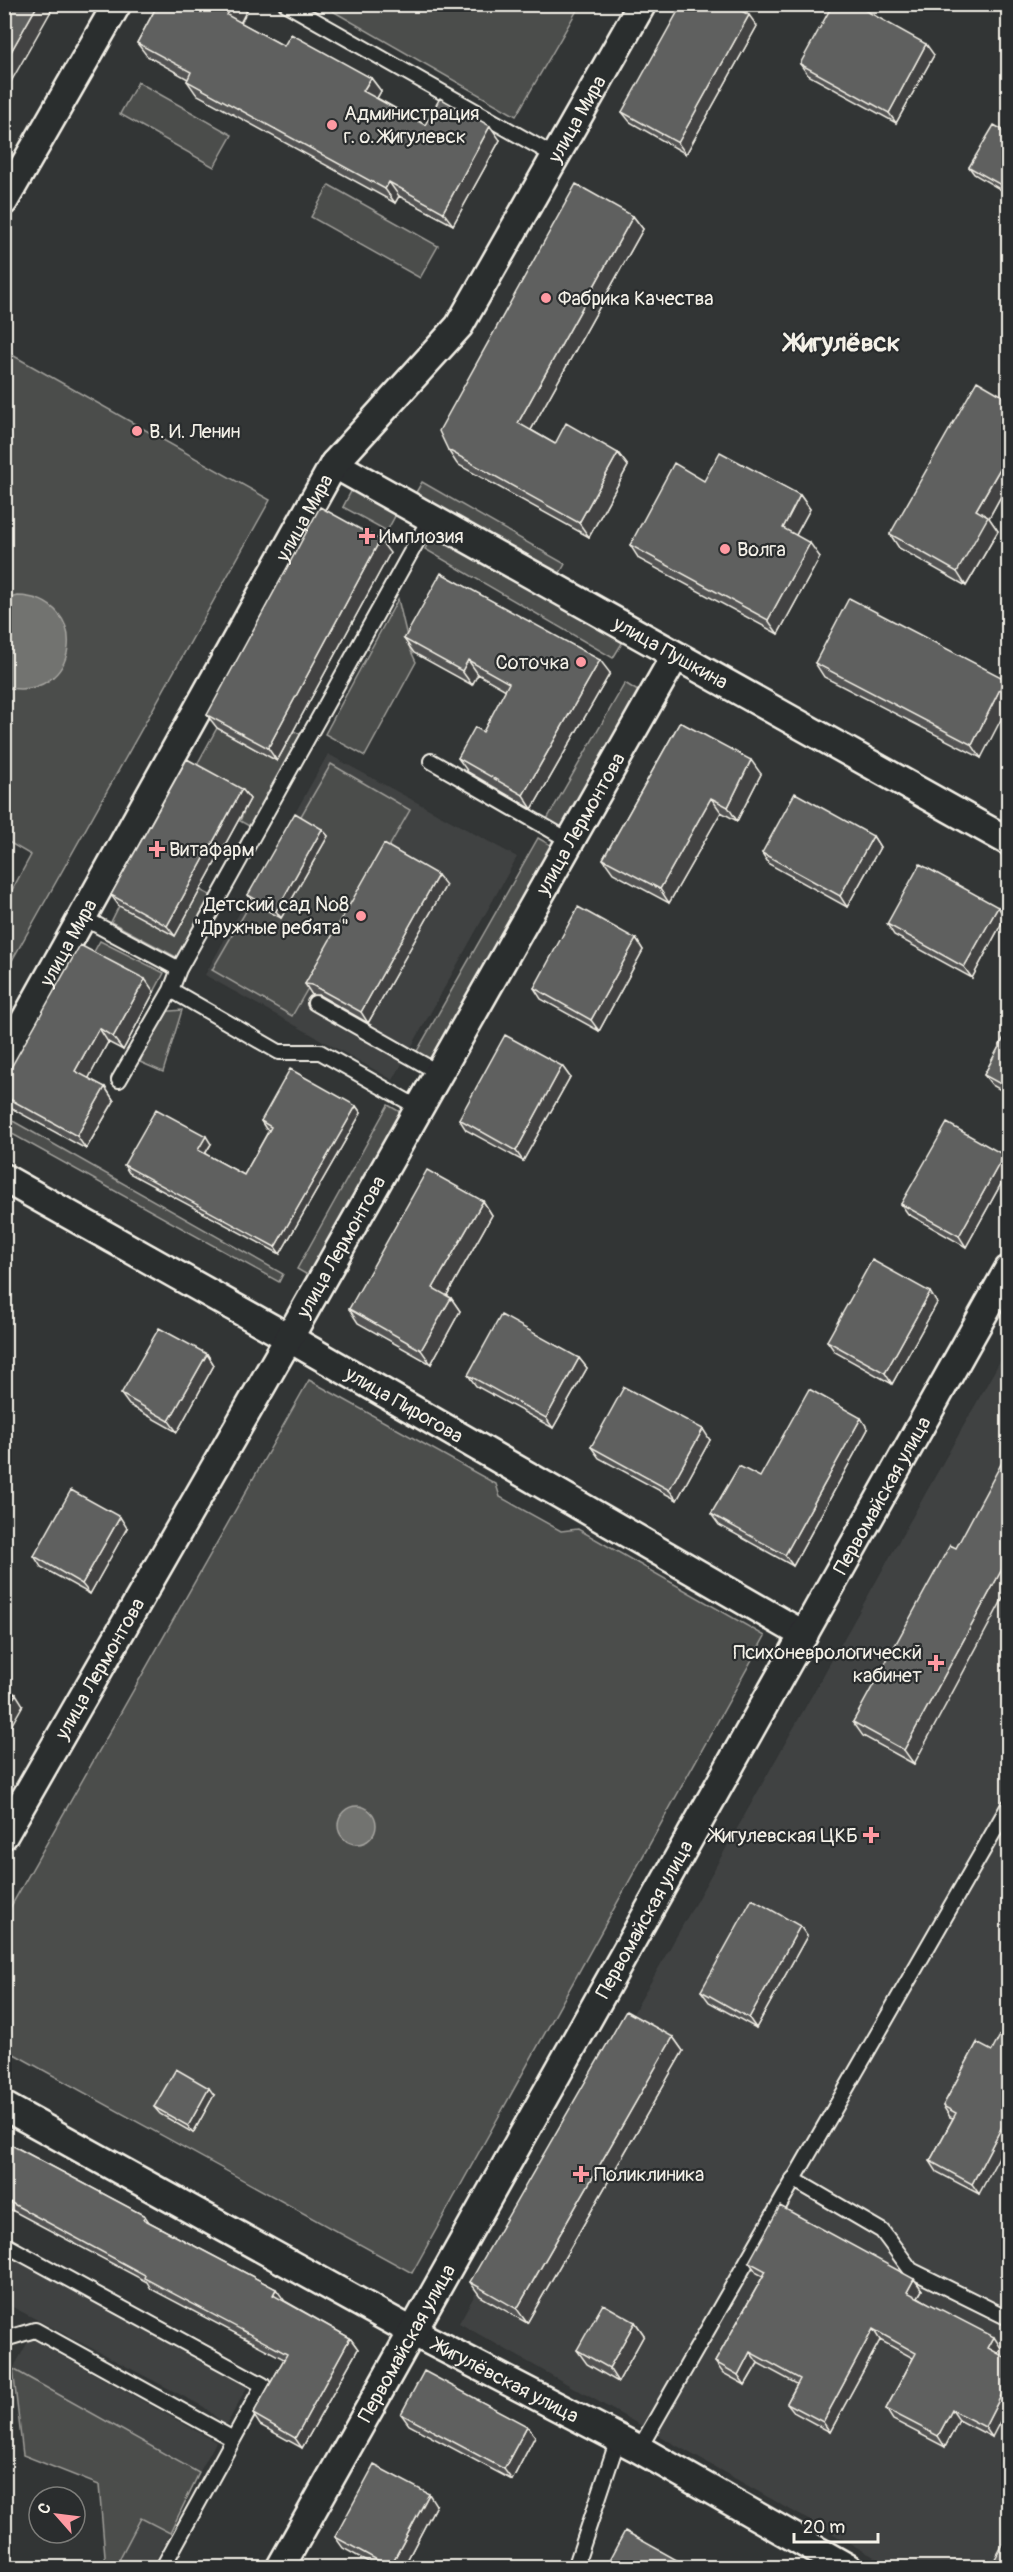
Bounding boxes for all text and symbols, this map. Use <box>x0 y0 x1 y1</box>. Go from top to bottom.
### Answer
street label: улица Мира <box>542 71 612 168</box>
place label: Администрация г. о. Жигулевск <box>344 101 479 149</box>
marker: Администрация г. о. Жигулевск <box>325 118 339 132</box>
place label: Фабрика Качества <box>558 286 714 311</box>
marker: Фабрика Качества <box>539 291 553 305</box>
district label: Жигулёвск <box>782 327 900 359</box>
place label: В. И. Ленин <box>149 419 240 444</box>
marker: В. И. Ленин <box>130 424 144 438</box>
street label: улица Мира <box>270 470 339 567</box>
place label: Имплозия <box>379 524 464 549</box>
marker: Имплозия <box>360 529 374 543</box>
place label: Волга <box>737 537 786 562</box>
marker: Волга <box>718 542 732 556</box>
street label: улица Пушкина <box>608 610 732 695</box>
place label: Соточка <box>495 650 569 675</box>
marker: Соточка <box>574 655 588 669</box>
street label: улица Лермонтова <box>530 748 631 900</box>
place label: Витафарм <box>169 837 255 862</box>
marker: Витафарм <box>150 842 164 856</box>
place label: Детский сад №8 "Дружные ребята" <box>193 892 349 940</box>
street label: улица Мира <box>34 895 103 992</box>
marker: Детский сад №8 "Дружные ребята" <box>354 909 368 923</box>
street label: улица Лермонтова <box>291 1171 391 1323</box>
street label: улица Пирогова <box>340 1361 468 1449</box>
street label: Первомайская улица <box>828 1412 936 1579</box>
street label: улица Лермонтова <box>49 1593 150 1745</box>
place label: Психоневрологическй кабинет <box>733 1640 922 1688</box>
marker: Психоневрологическй кабинет <box>927 1654 945 1672</box>
place label: Жигулевская ЦКБ <box>707 1823 858 1848</box>
marker: Жигулевская ЦКБ <box>862 1826 880 1844</box>
street label: Первомайская улица <box>590 1836 699 2003</box>
place label: Поликлиника <box>594 2162 704 2187</box>
marker: Поликлиника <box>572 2165 590 2183</box>
street label: Первомайская улица <box>352 2260 461 2427</box>
street label: Жигулёвская улица <box>426 2331 583 2429</box>
north arrow <box>27 2485 87 2545</box>
text: С <box>33 2499 56 2517</box>
scale bar <box>794 2506 878 2544</box>
text: 20 m <box>803 2516 845 2539</box>

